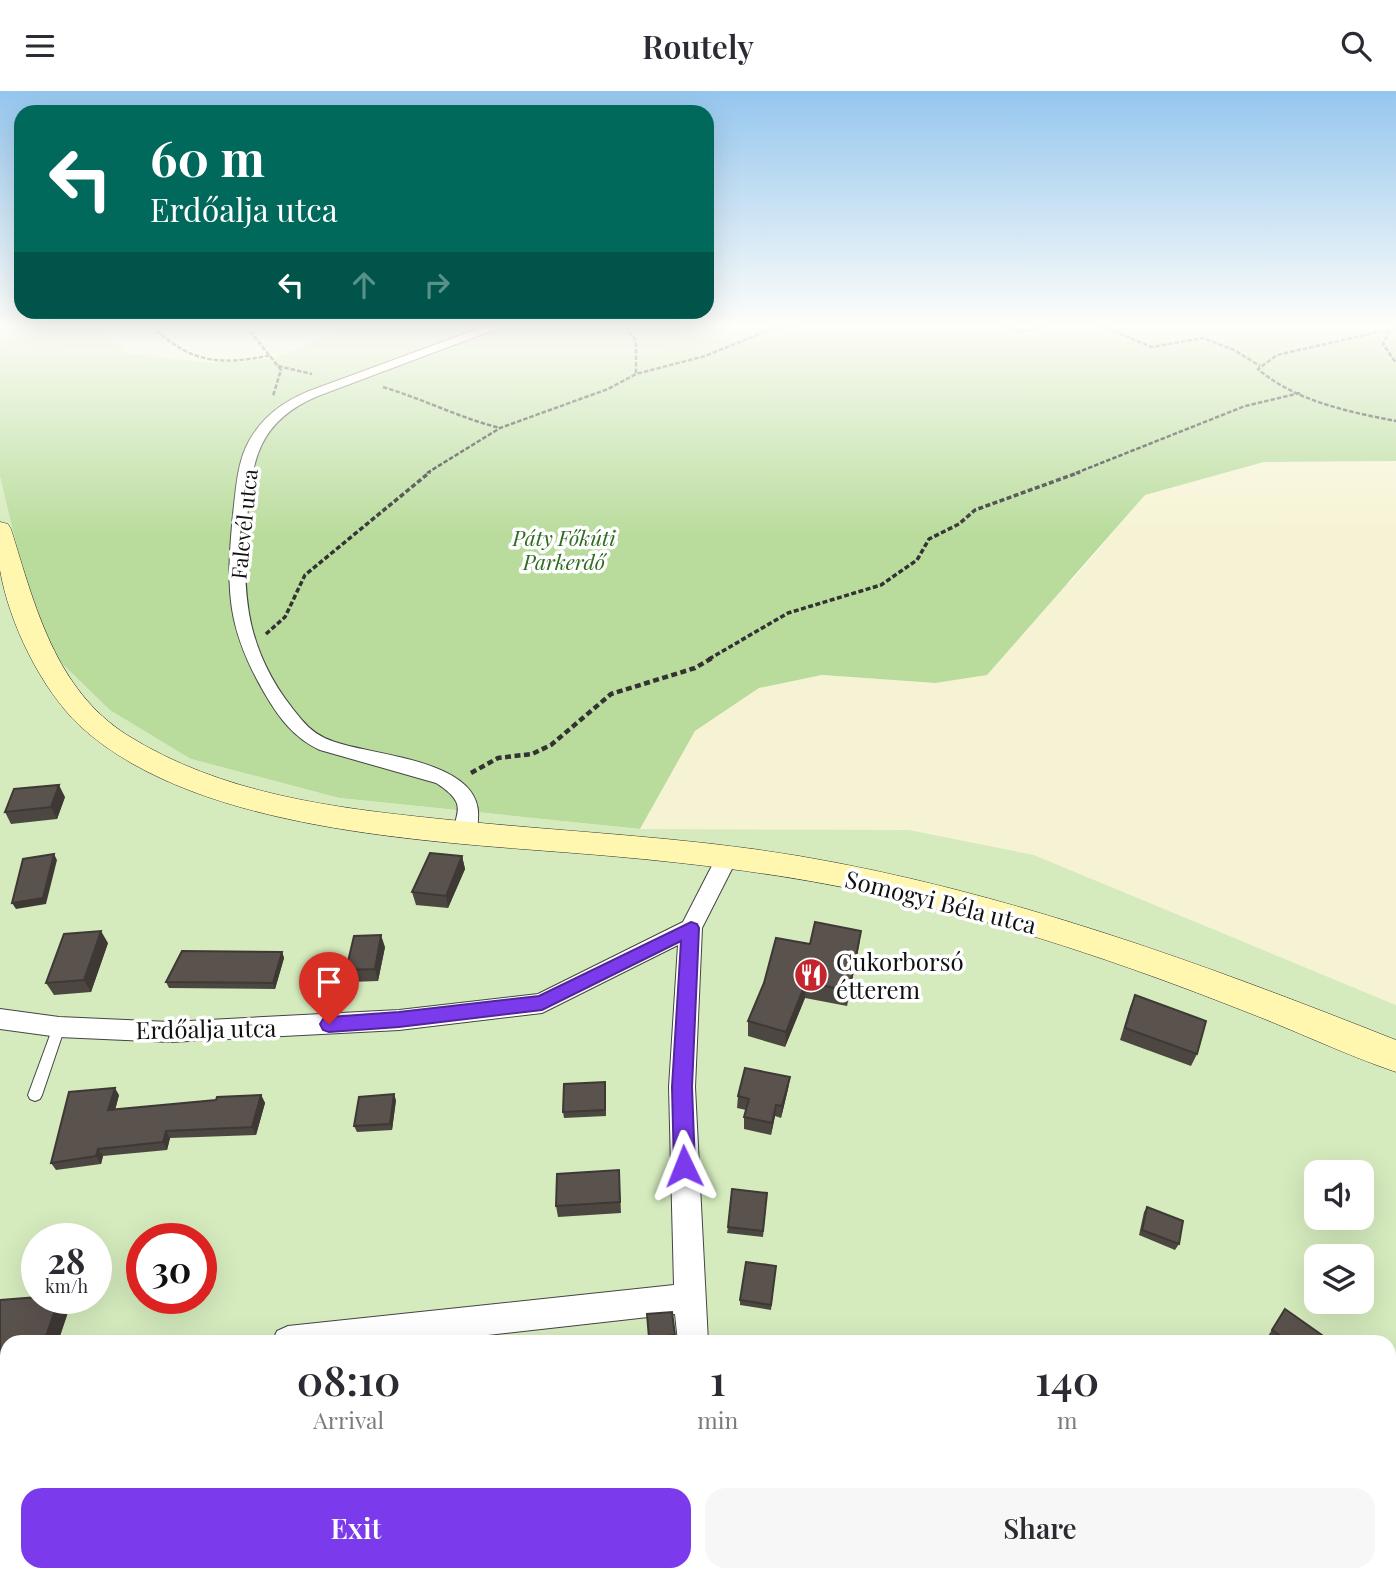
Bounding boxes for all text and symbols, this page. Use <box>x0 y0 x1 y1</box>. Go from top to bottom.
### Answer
text: Routely <box>642 24 754 67</box>
icon: menu <box>21 27 59 65</box>
icon: search <box>1337 27 1375 65</box>
text: 60 m <box>150 124 265 189</box>
icon: left <box>35 133 126 224</box>
text: Erdőalja utca <box>150 187 338 230</box>
icon: left <box>272 266 310 304</box>
icon: ahead <box>345 266 383 304</box>
icon: right <box>418 266 456 304</box>
street label: Falevél utca <box>223 467 263 581</box>
park label: Páty Főkúti Parkerdő <box>512 523 616 575</box>
street label: Somogyi Béla utca <box>842 862 1040 940</box>
place label: Cukorborsó étterem <box>836 945 964 1005</box>
pin <box>299 952 359 1024</box>
restaurant icon: Cukorborsó étterem <box>792 956 830 994</box>
icon: arrive <box>310 963 348 1001</box>
street label: Erdőalja utca <box>135 1011 277 1045</box>
position arrow <box>647 1129 721 1203</box>
map controls <box>1304 1160 1374 1314</box>
button: sound <box>1304 1160 1374 1230</box>
speed limit sign: 30 <box>126 1223 217 1314</box>
text: 28 <box>48 1236 85 1283</box>
button: layers <box>1304 1244 1374 1314</box>
text: km/h <box>45 1274 88 1298</box>
text: 08:10 <box>297 1351 401 1407</box>
text: 1 <box>710 1351 726 1407</box>
text: 140 <box>1035 1351 1099 1407</box>
text: Arrival <box>313 1404 384 1435</box>
text: min <box>697 1404 738 1435</box>
text: m <box>1057 1404 1077 1435</box>
button: Exit <box>21 1488 691 1568</box>
button: Share <box>705 1488 1375 1568</box>

